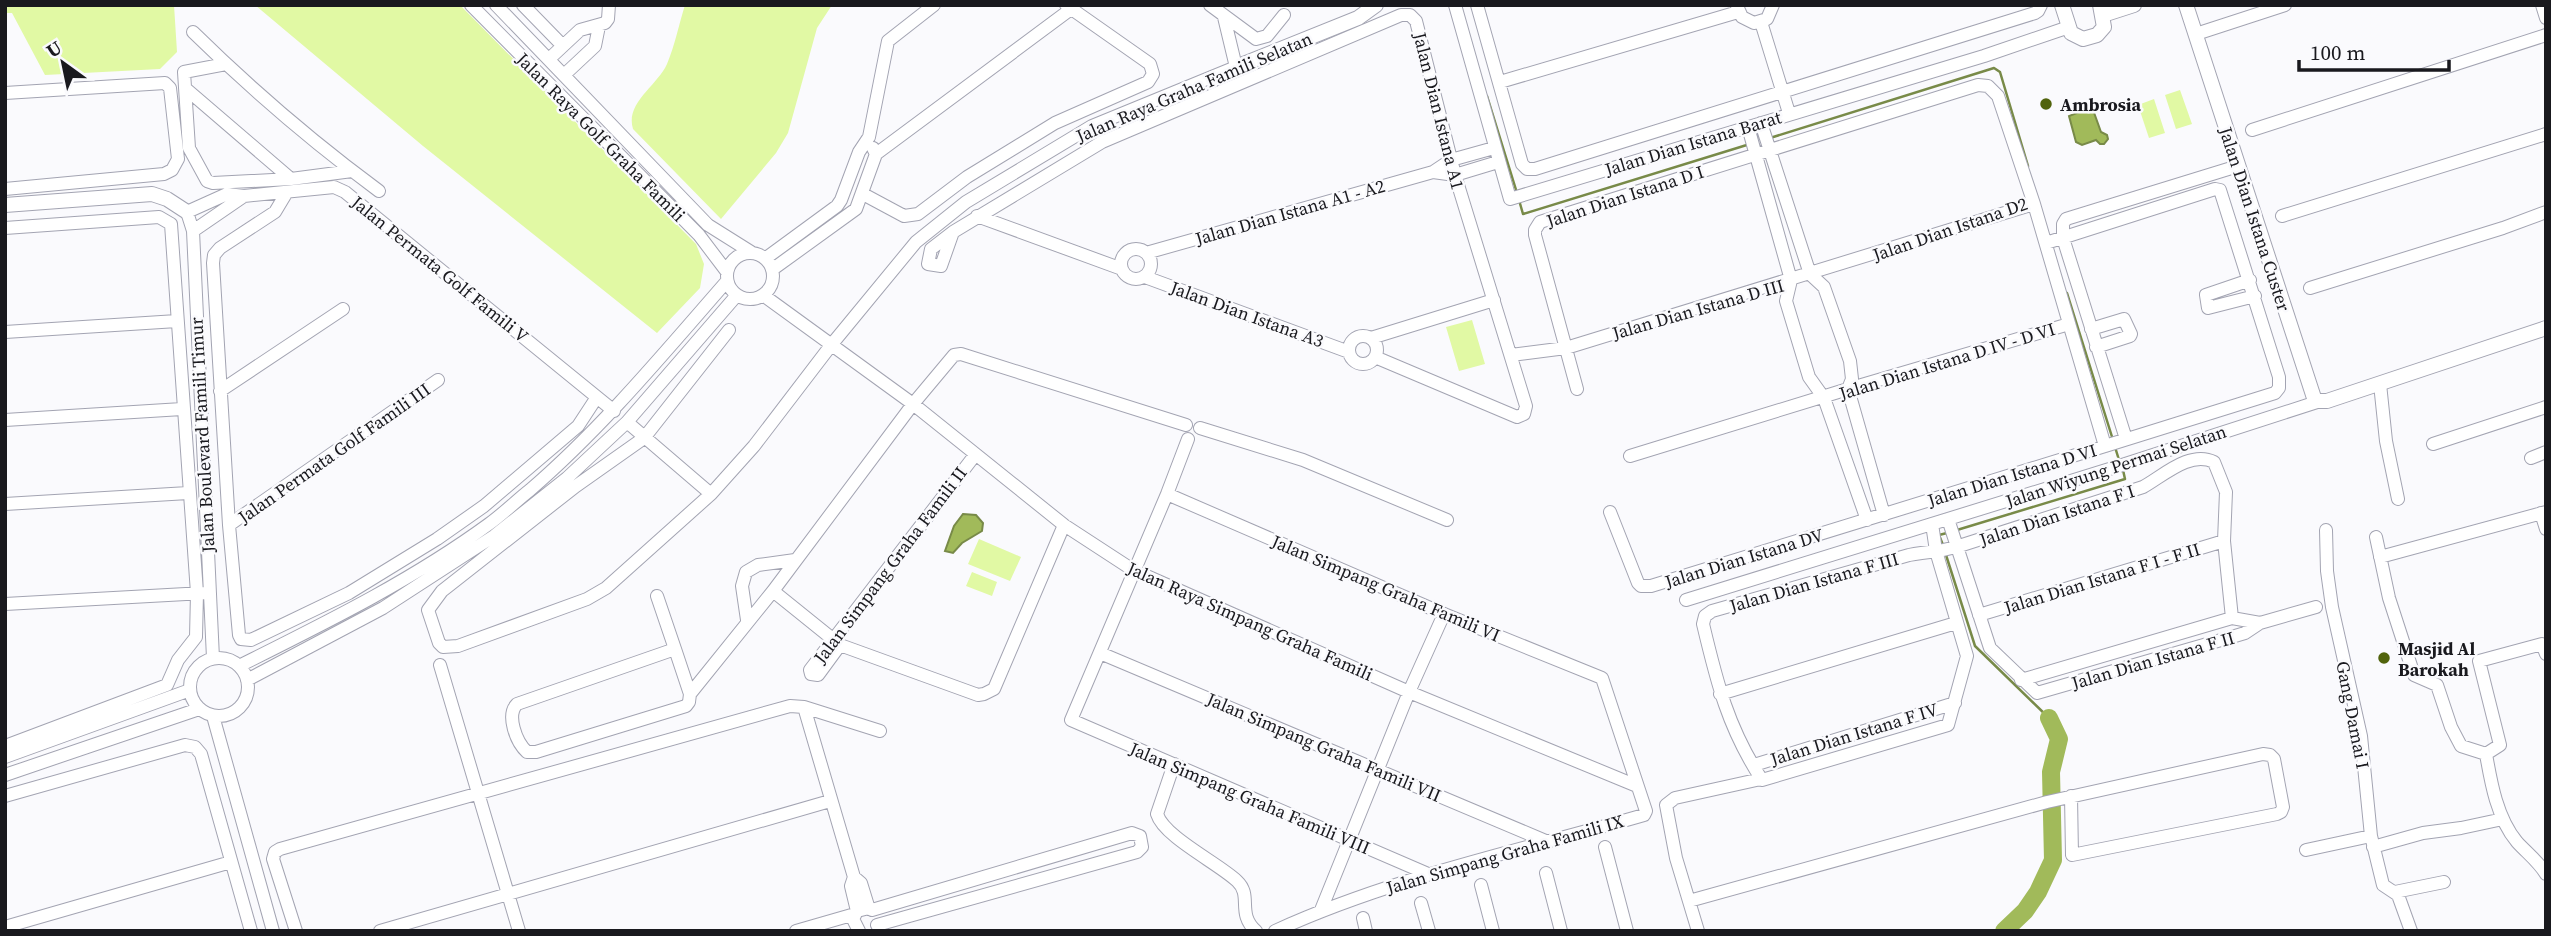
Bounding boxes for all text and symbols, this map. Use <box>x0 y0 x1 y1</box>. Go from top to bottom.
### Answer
street label: Jalan Raya Graha Famili Selatan <box>1071 26 1316 149</box>
north arrow <box>28 28 98 98</box>
scale bar <box>2299 28 2450 72</box>
street label: Jalan Dian Istana A1 <box>1407 29 1471 192</box>
text: U <box>41 34 67 63</box>
text: 100 m <box>2310 38 2365 67</box>
street label: Jalan Raya Golf Graha Famili <box>510 46 691 227</box>
place label: Ambrosia <box>2060 92 2142 117</box>
marker: Ambrosia <box>2038 96 2054 112</box>
street label: Jalan Dian Istana Barat <box>1601 104 1784 182</box>
street label: Jalan Dian Istana Custer <box>2213 123 2297 315</box>
street label: Jalan Dian Istana D I <box>1542 159 1707 234</box>
street label: Jalan Dian Istana A1 - A2 <box>1191 173 1388 251</box>
street label: Jalan Permata Golf Famili V <box>345 189 534 348</box>
street label: Jalan Dian Istana D2 <box>1868 191 2031 268</box>
street label: Jalan Dian Istana D III <box>1608 273 1787 346</box>
street label: Jalan Dian Istana A3 <box>1166 274 1327 353</box>
street label: Jalan Boulevard Famili Timur <box>183 316 221 554</box>
street label: Jalan Dian Istana D IV - D VI <box>1835 316 2058 406</box>
street label: Jalan Permata Golf Famili III <box>232 377 435 530</box>
street label: Jalan Wiyung Permai Selatan <box>2001 418 2230 514</box>
street label: Jalan Dian Istana D VI <box>1923 437 2100 513</box>
street label: Jalan Simpang Graha Famili II <box>807 461 972 670</box>
street label: Jalan Dian Istana F I <box>1975 478 2138 552</box>
street label: Jalan Dian Istana DV <box>1661 522 1826 594</box>
street label: Jalan Simpang Graha Famili VI <box>1267 528 1504 648</box>
street label: Jalan Dian Istana F I - F II <box>2000 536 2203 620</box>
street label: Jalan Dian Istana F III <box>1725 546 1902 618</box>
street label: Jalan Raya Simpang Graha Famili <box>1122 555 1377 687</box>
street label: Jalan Dian Istana F II <box>2068 625 2237 695</box>
place label: Masjid Al Barokah <box>2398 636 2475 682</box>
marker: Masjid Al Barokah <box>2376 650 2392 666</box>
street label: Gang Damai I <box>2330 659 2376 771</box>
street label: Jalan Simpang Graha Famili VII <box>1202 686 1445 808</box>
street label: Jalan Dian Istana F IV <box>1766 697 1941 772</box>
street label: Jalan Simpang Graha Famili VIII <box>1125 735 1374 860</box>
street label: Jalan Simpang Graha Famili IX <box>1382 808 1627 900</box>

